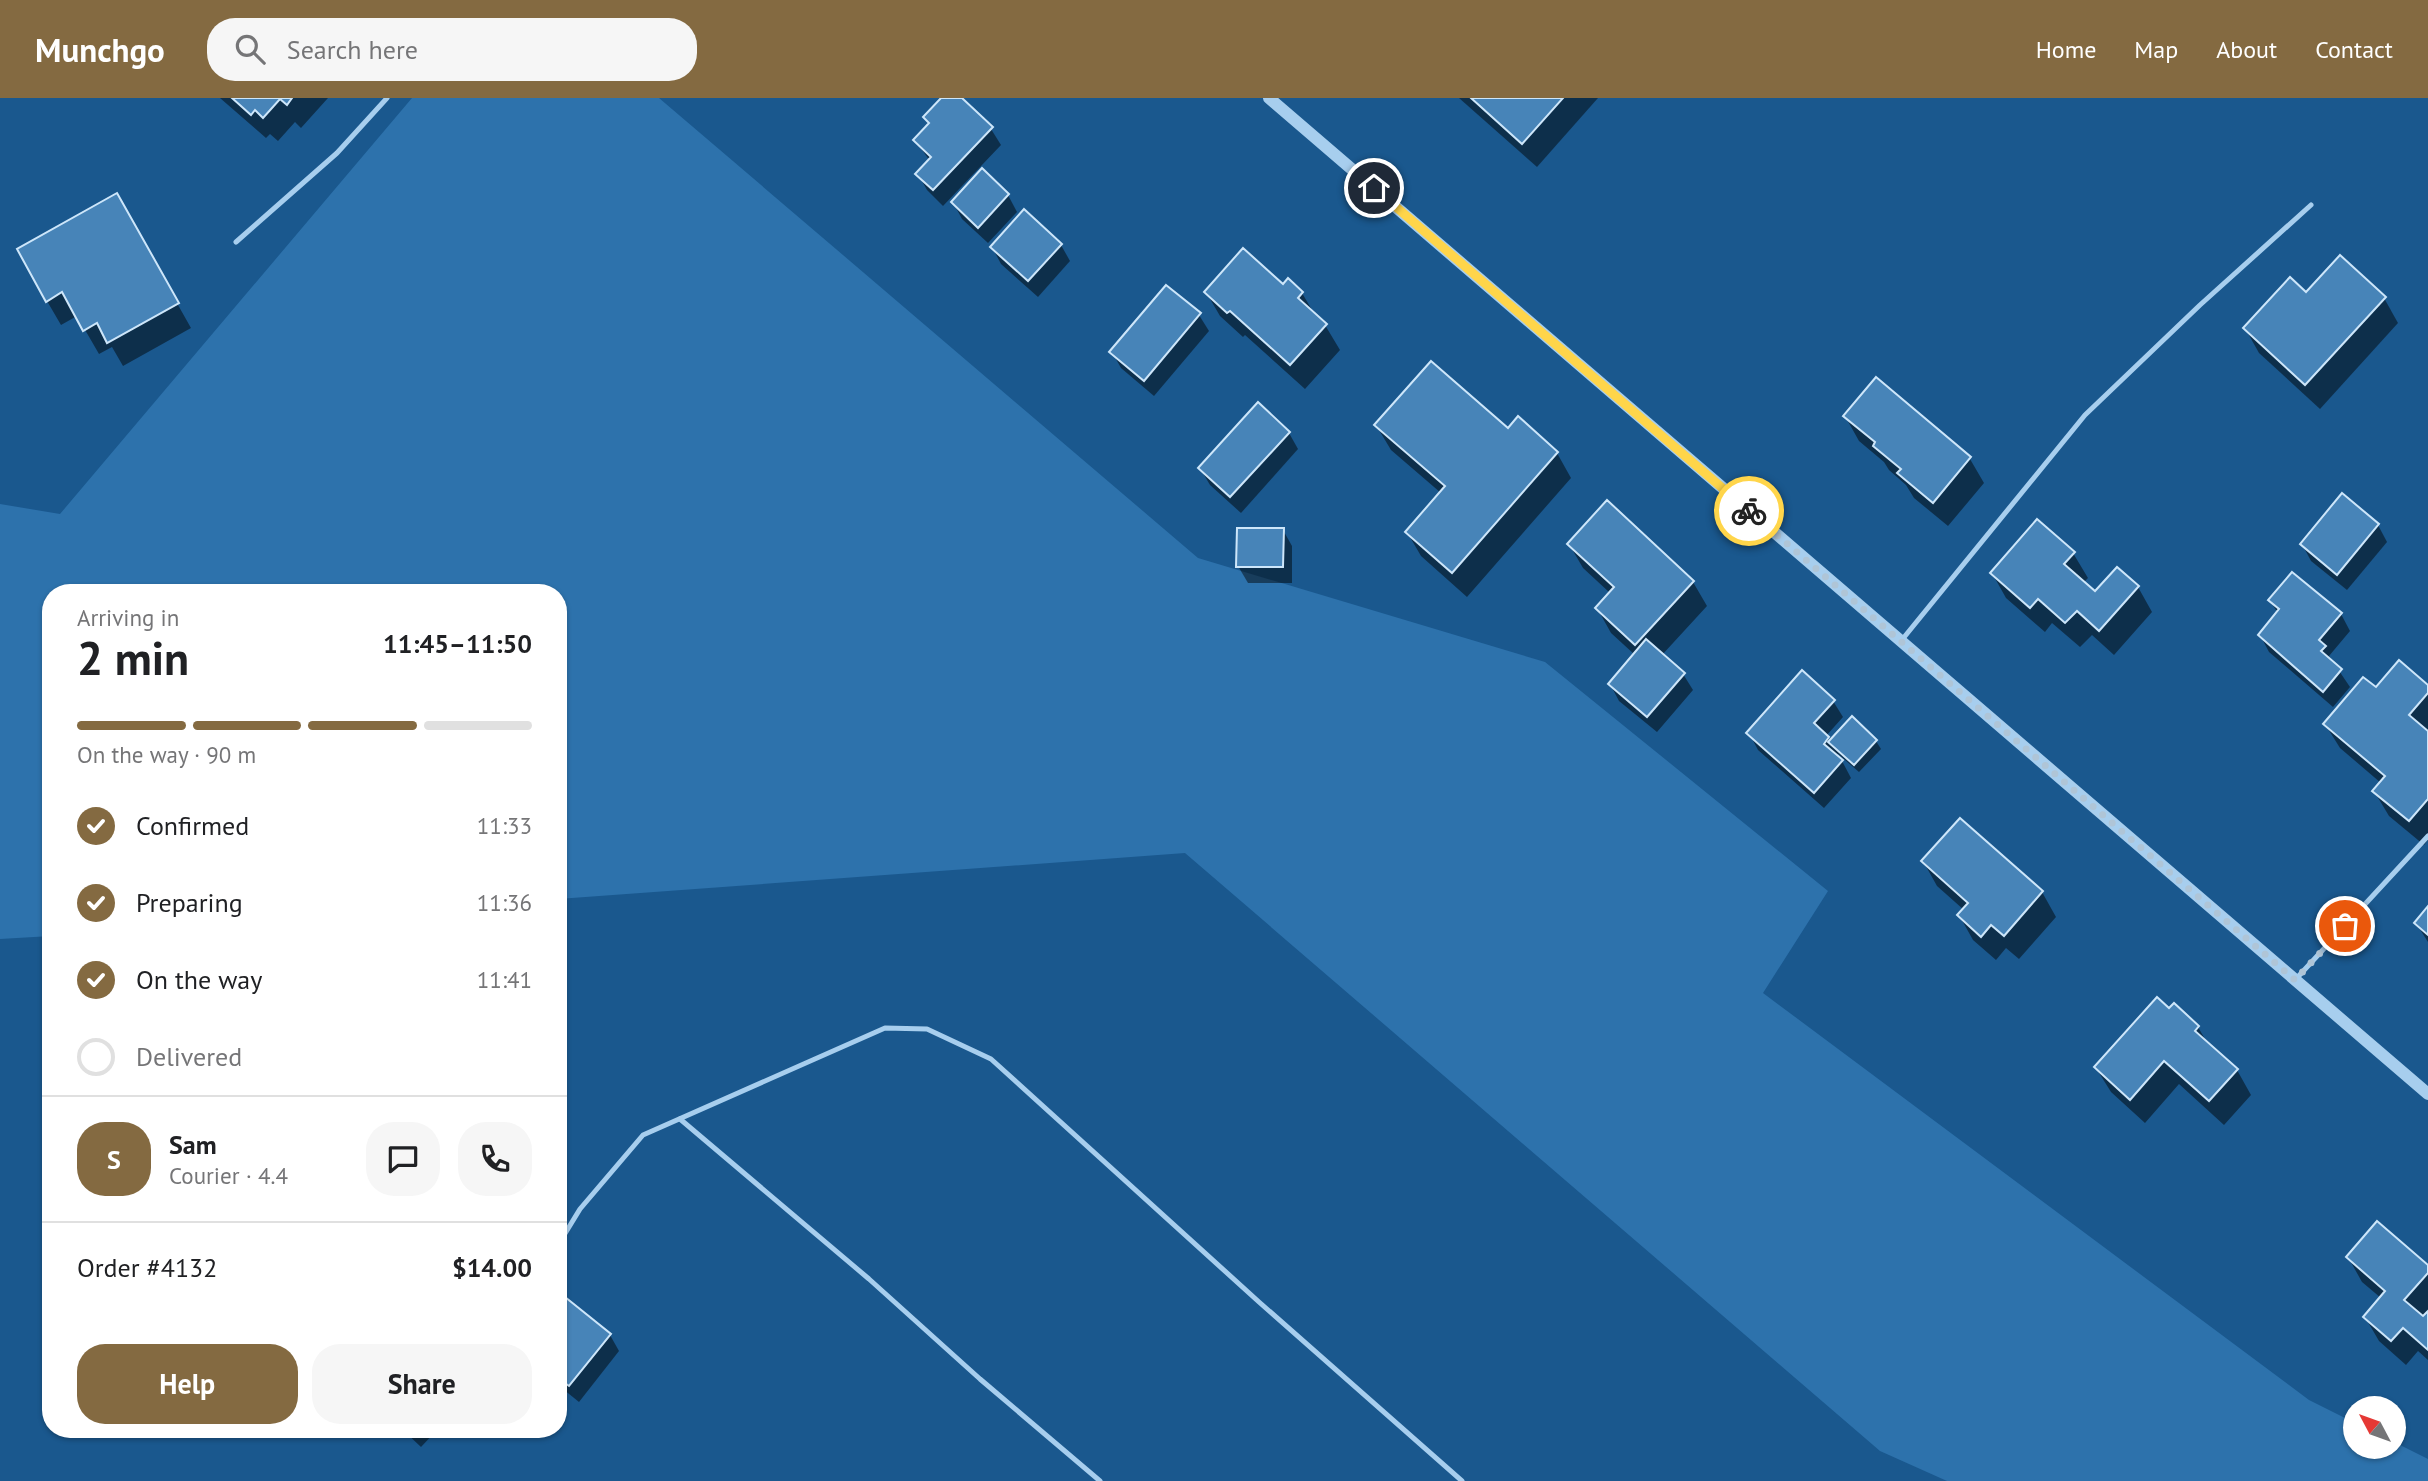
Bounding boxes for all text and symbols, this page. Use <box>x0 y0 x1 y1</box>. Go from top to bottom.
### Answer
search box <box>207 18 697 81</box>
text: Munchgo <box>35 28 165 71</box>
icon: search <box>231 30 269 68</box>
text: Search here <box>287 33 418 66</box>
text: Home <box>2036 34 2096 65</box>
text: Map <box>2134 34 2178 65</box>
text: About <box>2216 34 2277 65</box>
text: Contact <box>2315 34 2393 65</box>
pin <box>1344 158 1404 218</box>
icon: home <box>1355 169 1393 207</box>
courier <box>1714 476 1784 546</box>
icon: bike <box>1730 492 1768 530</box>
text: Arriving in <box>77 603 179 632</box>
text: 11:45–11:50 <box>383 627 532 660</box>
text: 2 min <box>77 628 189 688</box>
text: On the way · 90 m <box>77 740 256 769</box>
icon: check <box>77 807 115 845</box>
text: Confirmed <box>136 809 249 842</box>
text: 11:33 <box>477 811 532 840</box>
icon: check <box>77 884 115 922</box>
text: Preparing <box>136 886 243 919</box>
text: 11:36 <box>477 888 532 917</box>
pin <box>2315 896 2375 956</box>
icon: bag <box>2326 907 2364 945</box>
icon: check <box>77 961 115 999</box>
text: On the way <box>136 963 262 996</box>
text: 11:41 <box>477 965 532 994</box>
text: Delivered <box>136 1040 242 1073</box>
button: chat <box>366 1122 440 1196</box>
button: phone <box>458 1122 532 1196</box>
text: Sam <box>169 1128 217 1161</box>
text: S <box>107 1143 121 1176</box>
text: Courier · 4.4 <box>169 1161 288 1190</box>
text: Order #4132 <box>77 1251 217 1284</box>
text: $14.00 <box>452 1251 532 1284</box>
button: Help <box>77 1344 298 1424</box>
button: Share <box>312 1344 532 1424</box>
north arrow <box>2343 1396 2406 1460</box>
map controls <box>2343 1396 2406 1459</box>

